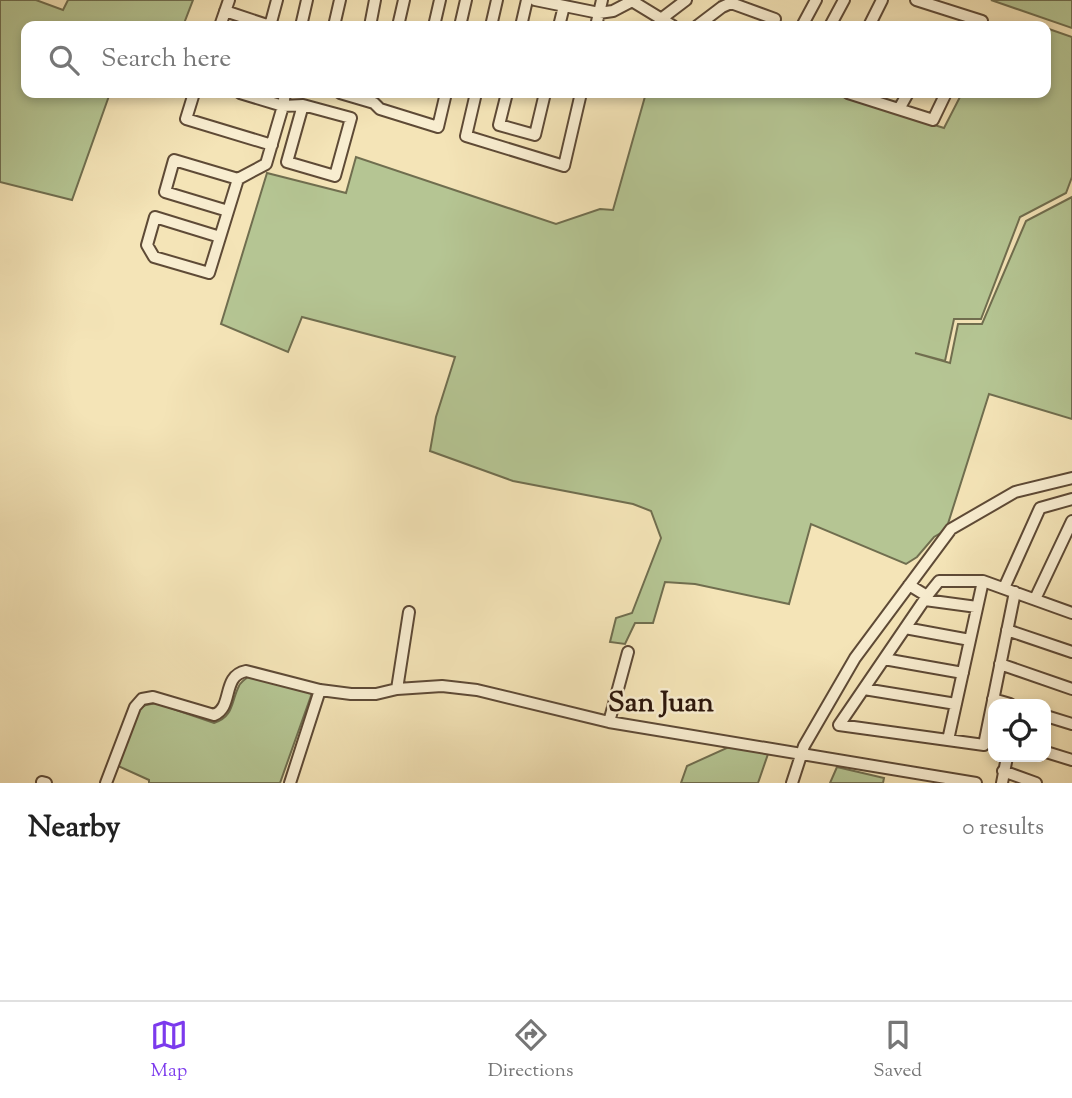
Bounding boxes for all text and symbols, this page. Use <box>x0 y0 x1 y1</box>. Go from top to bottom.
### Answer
search box <box>21 21 1051 98</box>
icon: search <box>45 41 83 79</box>
text: Search here <box>101 41 231 78</box>
district label: San Juan <box>608 684 714 724</box>
map controls <box>988 699 1051 762</box>
button: locate <box>988 699 1051 762</box>
text: Nearby <box>28 807 120 850</box>
text: 0 results <box>962 812 1044 845</box>
tab: Map <box>150 1016 188 1085</box>
tab: Directions <box>488 1016 573 1085</box>
tab: Saved <box>873 1016 922 1085</box>

